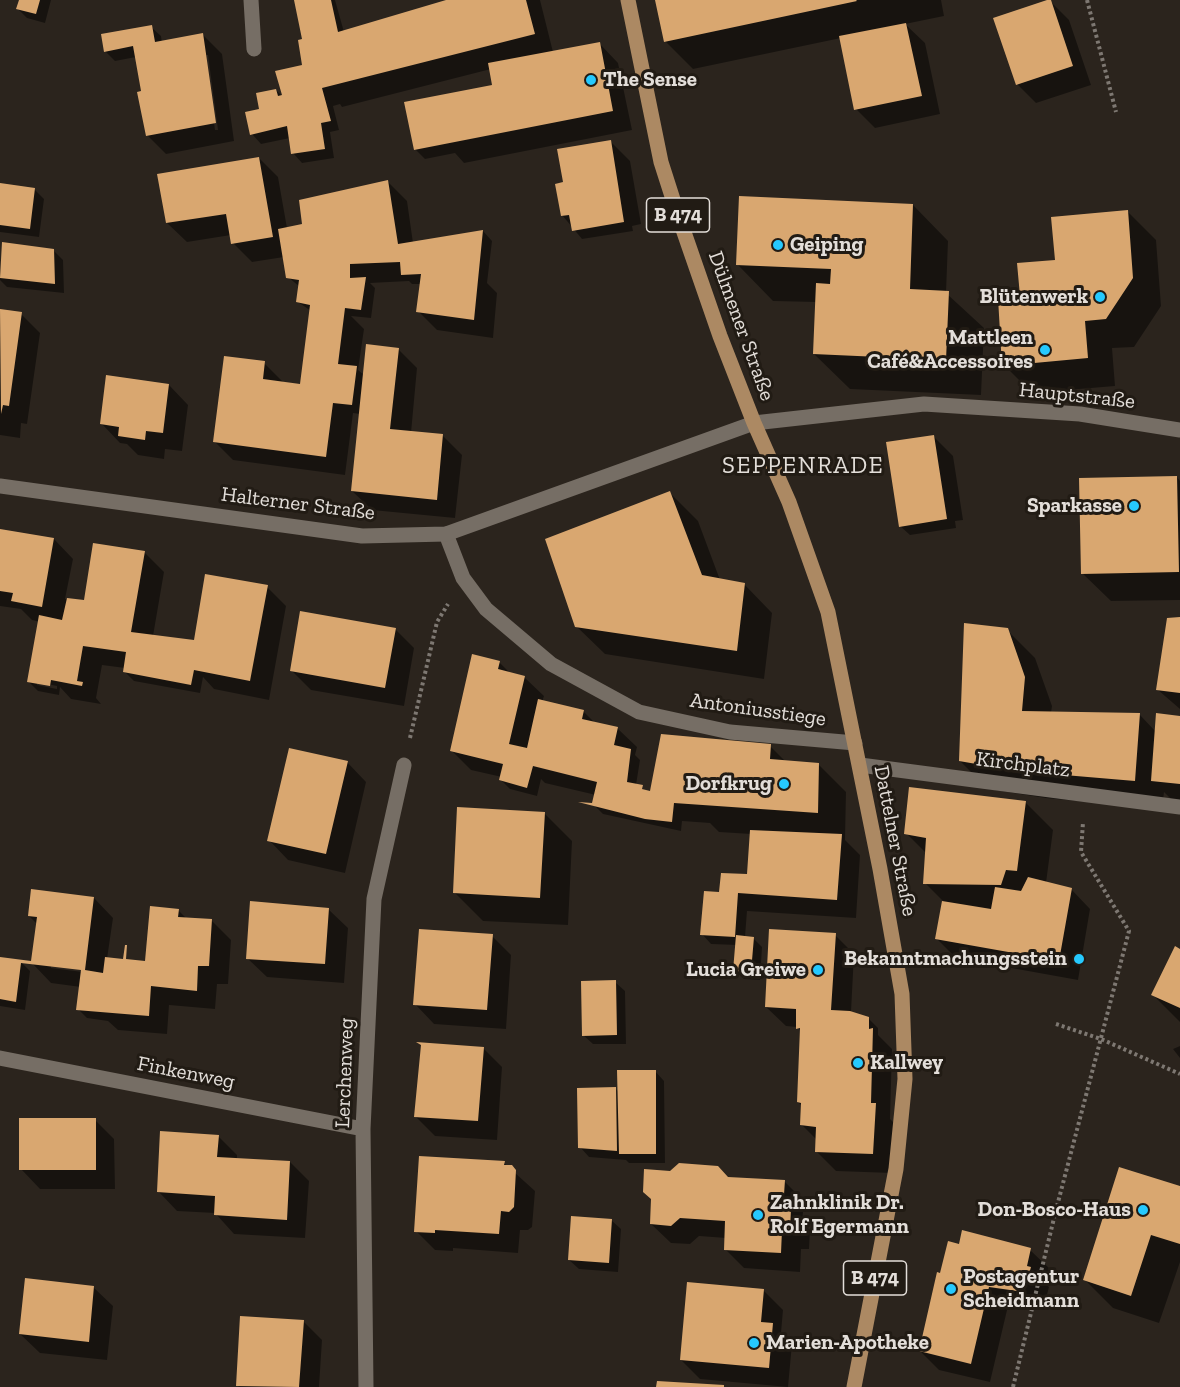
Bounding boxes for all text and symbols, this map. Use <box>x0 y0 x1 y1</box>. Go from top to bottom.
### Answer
place label: The Sense <box>603 67 697 93</box>
marker: The Sense <box>584 73 598 87</box>
road number: B 474 <box>646 198 710 232</box>
place label: Geiping <box>790 232 863 258</box>
marker: Geiping <box>771 238 785 252</box>
street label: Dülmener Straße <box>702 248 780 404</box>
place label: Blütenwerk <box>980 284 1088 310</box>
marker: Blütenwerk <box>1093 290 1107 304</box>
place label: Mattleen Café&Accessoires <box>867 325 1033 375</box>
marker: Mattleen Café&Accessoires <box>1038 343 1052 357</box>
street label: Hauptstraße <box>1018 377 1136 415</box>
district label: SEPPENRADE <box>722 452 884 480</box>
street label: Halterner Straße <box>220 482 376 526</box>
place label: Sparkasse <box>1027 493 1122 519</box>
marker: Sparkasse <box>1127 499 1141 513</box>
street label: Antoniusstiege <box>688 688 828 732</box>
street label: Kirchplatz <box>975 747 1071 783</box>
street label: Dattelner Straße <box>868 764 922 918</box>
place label: Dorfkrug <box>685 771 772 797</box>
marker: Dorfkrug <box>777 777 791 791</box>
place label: Bekanntmachungsstein <box>844 946 1067 972</box>
marker: Bekanntmachungsstein <box>1072 952 1086 966</box>
place label: Lucia Greiwe <box>686 957 806 983</box>
marker: Lucia Greiwe <box>811 963 825 977</box>
street label: Lerchenweg <box>330 1017 360 1129</box>
place label: Kallwey <box>870 1050 943 1076</box>
street label: Finkenweg <box>135 1051 237 1095</box>
marker: Kallwey <box>851 1056 865 1070</box>
place label: Zahnklinik Dr. Rolf Egermann <box>770 1190 909 1240</box>
place label: Don-Bosco-Haus <box>978 1197 1131 1223</box>
marker: Don-Bosco-Haus <box>1136 1203 1150 1217</box>
marker: Zahnklinik Dr. Rolf Egermann <box>751 1208 765 1222</box>
road number: B 474 <box>844 1261 906 1295</box>
place label: Postagentur Scheidmann <box>963 1264 1079 1314</box>
marker: Postagentur Scheidmann <box>944 1282 958 1296</box>
place label: Marien-Apotheke <box>766 1330 929 1356</box>
marker: Marien-Apotheke <box>747 1336 761 1350</box>

